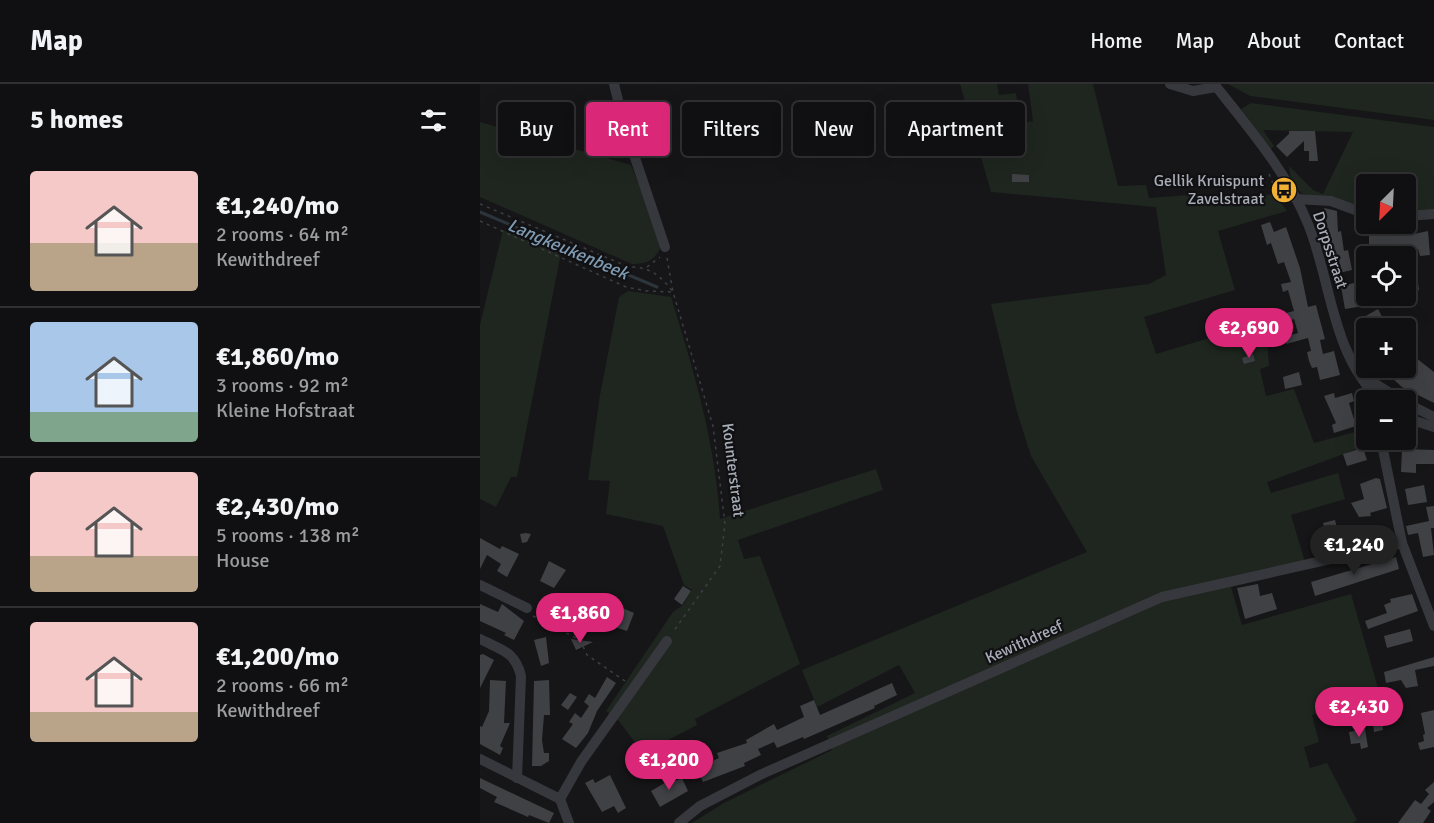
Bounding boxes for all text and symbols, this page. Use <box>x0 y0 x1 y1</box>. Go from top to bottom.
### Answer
text: Map <box>30 24 83 58</box>
text: Home <box>1090 28 1143 54</box>
text: Map <box>1176 28 1214 54</box>
text: About <box>1247 28 1301 54</box>
text: Contact <box>1334 28 1404 54</box>
chip: Buy <box>498 102 574 156</box>
chip: Rent <box>586 102 670 156</box>
chip: Filters <box>682 102 781 156</box>
chip: New <box>793 102 874 156</box>
chip: Apartment <box>886 102 1025 156</box>
text: 5 homes <box>30 104 123 136</box>
icon: filters <box>417 104 450 137</box>
place label: Gellik Kruispunt Zavelstraat <box>1154 171 1264 209</box>
north arrow <box>1356 174 1416 234</box>
map controls <box>1356 174 1416 450</box>
bus stop icon: Gellik Kruispunt Zavelstraat <box>1269 175 1299 205</box>
text: €1,240/mo <box>216 190 339 222</box>
icon: home <box>78 195 150 267</box>
street label: Dorpsstraat <box>1308 209 1352 292</box>
water label: Langkeukenbeek <box>504 214 634 285</box>
text: 2 rooms · 64 m² <box>216 222 349 247</box>
button: locate <box>1356 246 1416 306</box>
text: Kewithdreef <box>216 247 320 272</box>
pin: €2,690 <box>1200 308 1298 359</box>
text: €2,690 <box>1219 315 1279 340</box>
button: + <box>1356 318 1416 378</box>
text: €1,860/mo <box>216 341 339 373</box>
icon: home <box>78 346 150 418</box>
text: 3 rooms · 92 m² <box>216 373 349 398</box>
button: − <box>1356 390 1416 450</box>
text: Kleine Hofstraat <box>216 398 355 423</box>
street label: Kounterstraat <box>717 422 749 518</box>
text: €2,430/mo <box>216 491 339 523</box>
icon: home <box>78 496 150 568</box>
text: 5 rooms · 138 m² <box>216 523 360 548</box>
pin: €1,240 <box>1305 525 1403 576</box>
text: €1,240 <box>1324 532 1384 557</box>
text: House <box>216 548 270 573</box>
pin: €1,860 <box>531 593 629 644</box>
text: €1,860 <box>550 600 610 625</box>
street label: Kewithdreef <box>982 616 1066 668</box>
text: €1,200/mo <box>216 641 339 673</box>
icon: home <box>78 646 150 718</box>
text: 2 rooms · 66 m² <box>216 673 349 698</box>
pin: €2,430 <box>1310 687 1408 738</box>
text: €2,430 <box>1329 694 1389 719</box>
text: Kewithdreef <box>216 698 320 723</box>
pin: €1,200 <box>620 740 718 791</box>
text: €1,200 <box>639 747 699 772</box>

